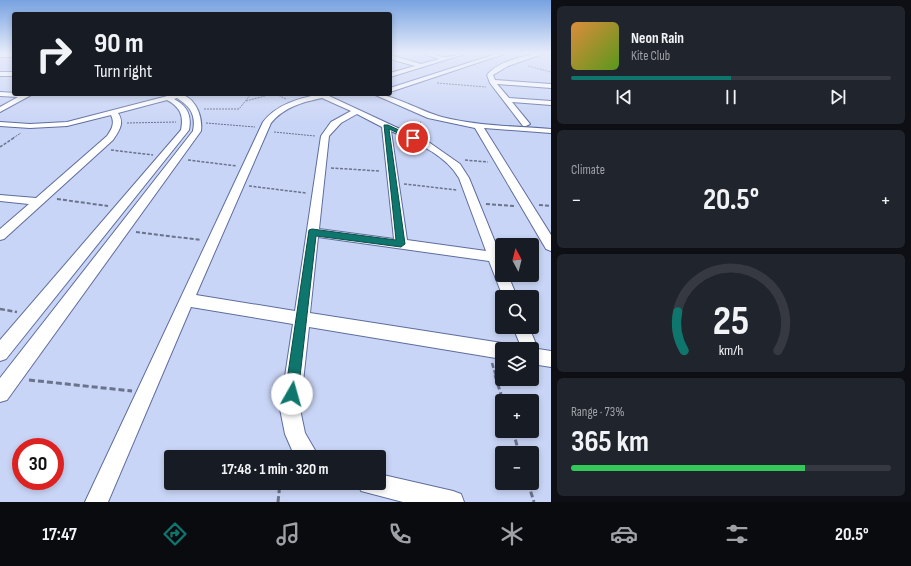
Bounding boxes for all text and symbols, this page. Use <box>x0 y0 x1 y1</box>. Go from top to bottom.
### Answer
text: 90 m <box>94 27 144 60</box>
icon: right <box>28 28 80 80</box>
text: Neon Rain <box>631 29 684 48</box>
text: Kite Club <box>631 48 670 64</box>
text: Turn right <box>94 61 152 82</box>
icon: previous <box>613 86 635 108</box>
icon: pause <box>720 86 742 108</box>
icon: next <box>827 86 849 108</box>
pin <box>396 121 430 155</box>
icon: arrive <box>402 127 424 149</box>
text: Climate <box>571 162 605 178</box>
text: 20.5° <box>703 182 759 218</box>
text: − <box>571 187 582 214</box>
text: + <box>880 187 891 214</box>
north arrow <box>495 238 539 282</box>
map controls <box>495 238 539 490</box>
button: search <box>495 290 539 334</box>
text: 25 <box>713 297 749 346</box>
button: layers <box>495 342 539 386</box>
text: km/h <box>719 342 743 359</box>
position arrow <box>271 373 313 415</box>
button: + <box>495 394 539 438</box>
text: Range · 73% <box>571 404 625 420</box>
text: 365 km <box>571 424 649 460</box>
speed limit sign: 30 <box>12 438 64 490</box>
button: − <box>495 446 539 490</box>
text: 17:48 · 1 min · 320 m <box>222 460 328 479</box>
icon: directions <box>161 520 189 548</box>
icon: music <box>274 520 302 548</box>
icon: phone <box>386 520 414 548</box>
icon: climate <box>498 520 526 548</box>
icon: car <box>610 520 638 548</box>
icon: filters <box>723 520 751 548</box>
text: 17:47 <box>42 524 77 545</box>
text: 20.5° <box>835 524 869 545</box>

